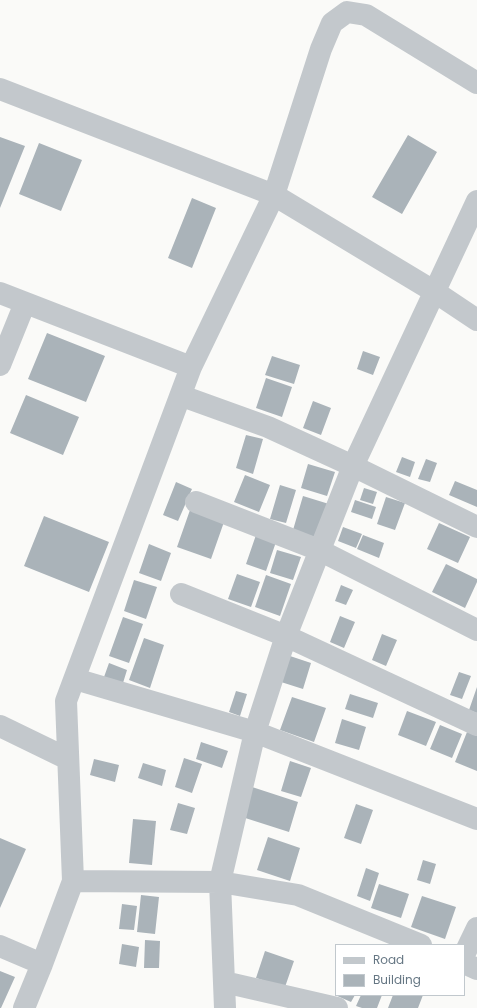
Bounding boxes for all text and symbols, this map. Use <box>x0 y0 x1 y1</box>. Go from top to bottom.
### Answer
legend <box>335 944 465 996</box>
text: Road <box>373 951 404 968</box>
text: Building <box>373 971 421 988</box>

